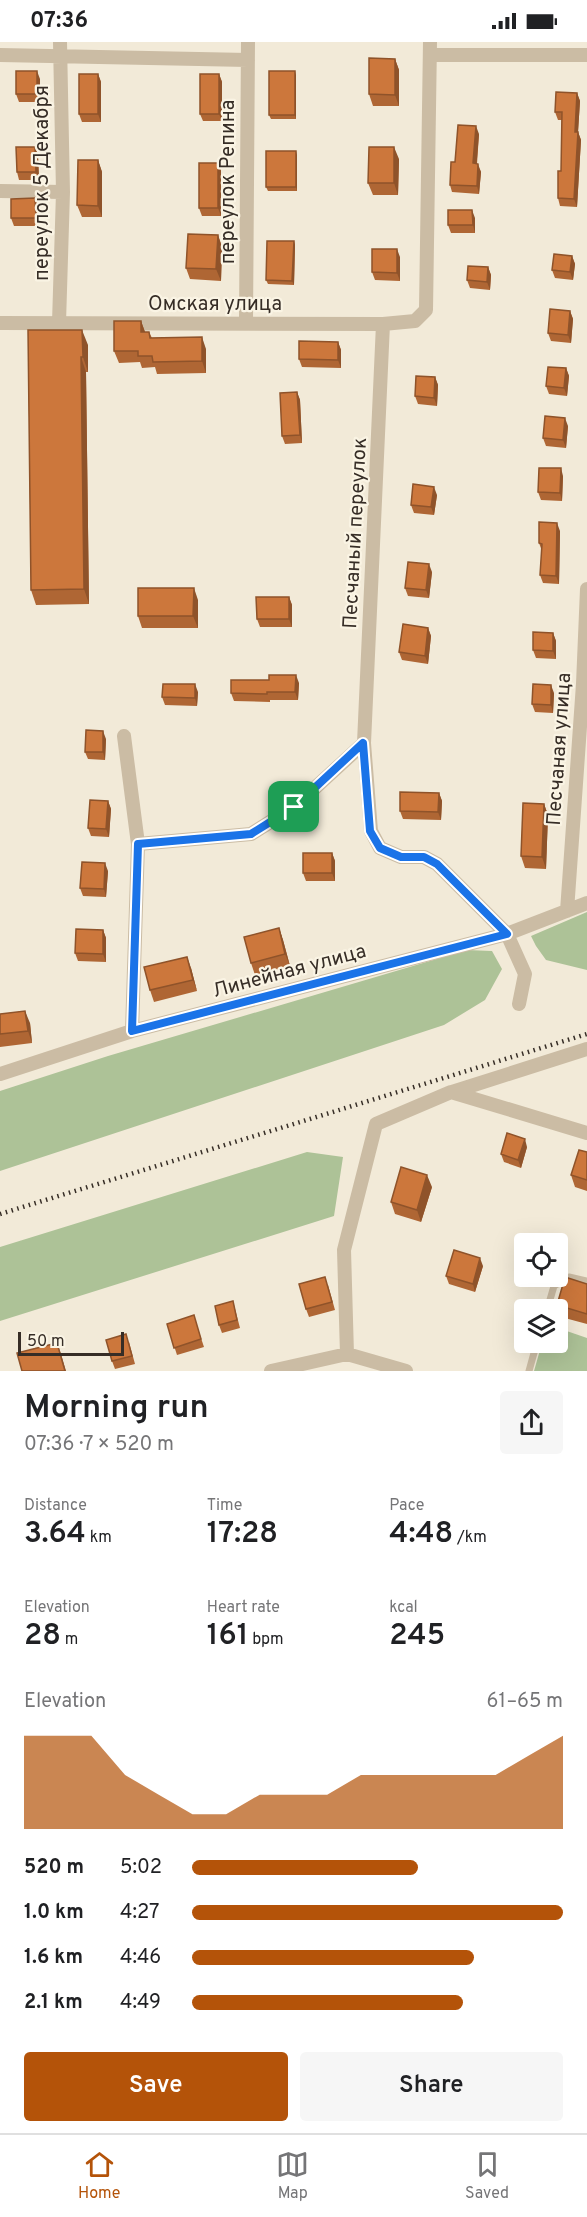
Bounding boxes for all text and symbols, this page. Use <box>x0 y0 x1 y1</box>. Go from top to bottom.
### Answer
text: 07:36 <box>30 8 88 35</box>
street label: переулок 5 Декабря <box>30 85 56 281</box>
street label: переулок Репина <box>216 100 242 264</box>
street label: Омская улица <box>148 292 282 318</box>
street label: Песчаный переулок <box>338 437 374 629</box>
street label: Песчаная улица <box>542 672 578 826</box>
pin <box>268 781 319 832</box>
icon: arrive <box>277 790 310 823</box>
street label: Линейная улица <box>210 939 369 1005</box>
map controls <box>514 1233 568 1353</box>
button: locate <box>514 1233 568 1287</box>
button: layers <box>514 1299 568 1353</box>
scale bar <box>18 1329 124 1356</box>
text: 50 m <box>27 1332 65 1352</box>
text: Morning run <box>24 1388 209 1430</box>
button: share <box>500 1391 563 1454</box>
text: 07:36 · 7 × 520 m <box>24 1432 174 1458</box>
text: Distance <box>24 1496 87 1516</box>
text: Time <box>207 1496 242 1516</box>
text: Pace <box>389 1496 424 1516</box>
text: 3.64 <box>24 1516 86 1553</box>
text: 17:28 <box>207 1516 278 1553</box>
text: 4:48 <box>389 1516 453 1553</box>
text: km <box>86 1528 112 1548</box>
text: /km <box>453 1528 487 1548</box>
text: Elevation <box>24 1598 90 1618</box>
text: Heart rate <box>207 1598 280 1618</box>
text: kcal <box>389 1598 418 1618</box>
text: 28 <box>24 1618 61 1655</box>
text: 161 <box>207 1618 248 1655</box>
text: 245 <box>389 1618 445 1655</box>
text: m <box>61 1630 78 1650</box>
text: bpm <box>248 1630 284 1650</box>
text: Elevation <box>24 1689 106 1715</box>
text: 61–65 m <box>487 1689 563 1715</box>
text: 520 m <box>24 1855 84 1881</box>
text: 5:02 <box>120 1855 162 1881</box>
text: 1.0 km <box>24 1900 84 1926</box>
text: 4:27 <box>120 1900 159 1926</box>
text: 1.6 km <box>24 1945 83 1971</box>
text: 4:46 <box>120 1945 161 1971</box>
text: 2.1 km <box>24 1990 83 2016</box>
text: 4:49 <box>120 1990 161 2016</box>
button: Save <box>24 2052 288 2121</box>
button: Share <box>300 2052 563 2121</box>
tab: Home <box>78 2148 120 2204</box>
tab: Map <box>276 2148 309 2204</box>
tab: Saved <box>465 2148 509 2204</box>

